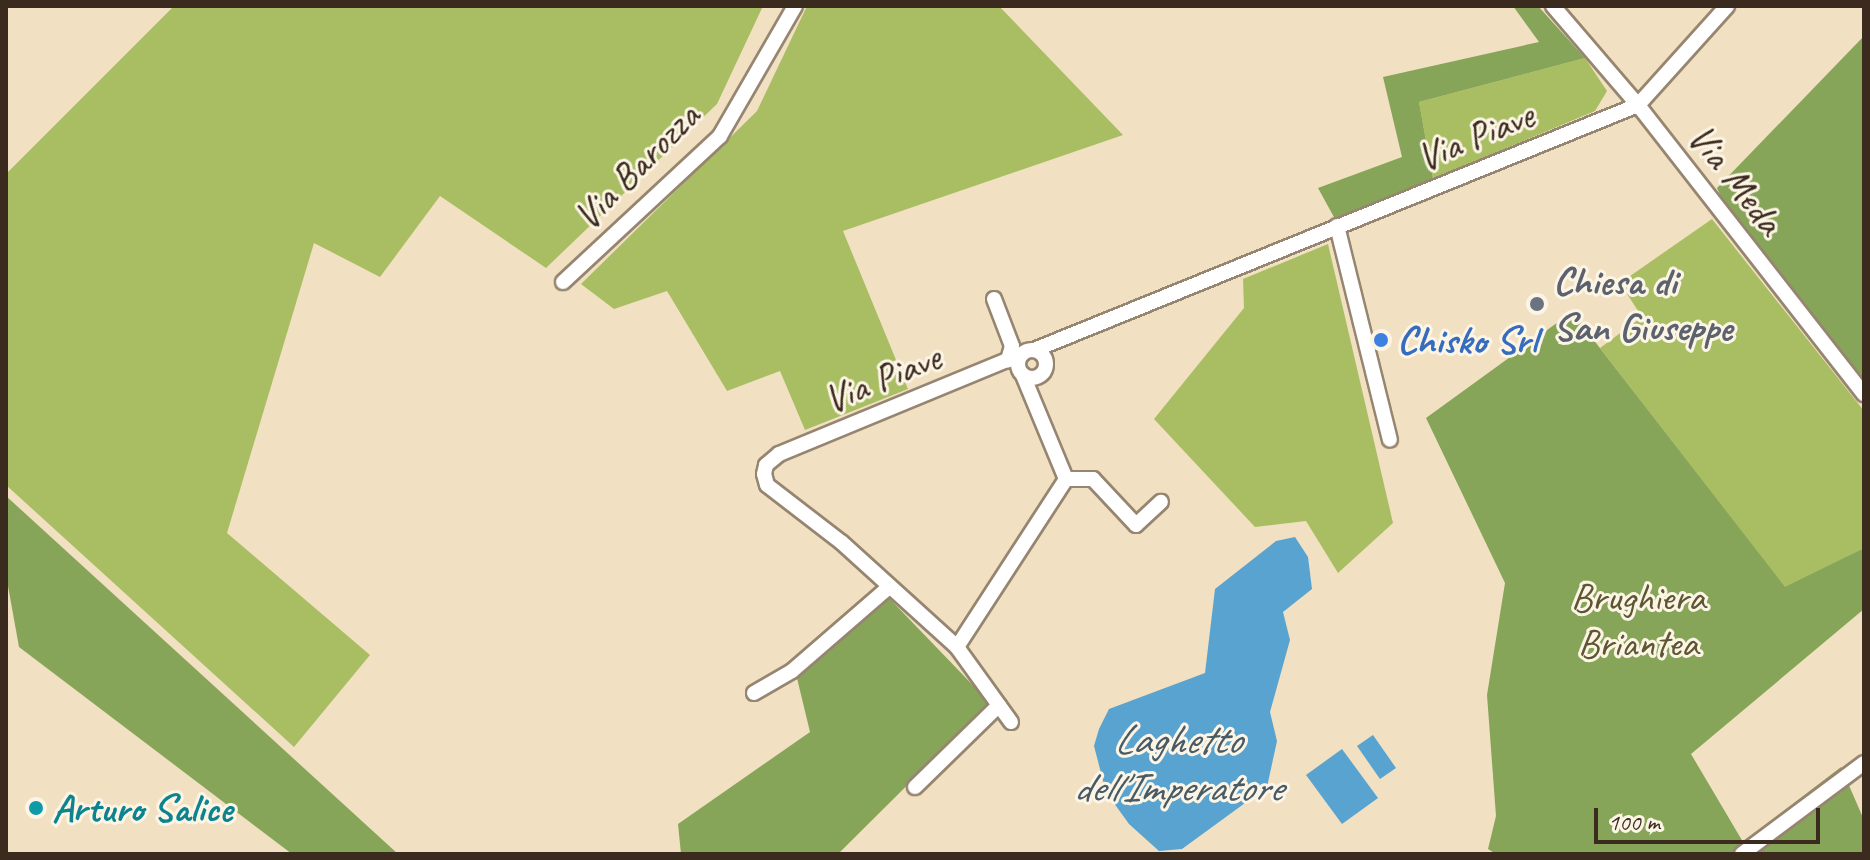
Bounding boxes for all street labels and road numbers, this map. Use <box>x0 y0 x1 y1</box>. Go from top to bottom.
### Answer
street label: Via Piave <box>1410 91 1540 181</box>
street label: Via Barozza <box>562 92 710 240</box>
street label: Via Meda <box>1678 114 1794 244</box>
street label: Via Piave <box>817 333 947 423</box>

